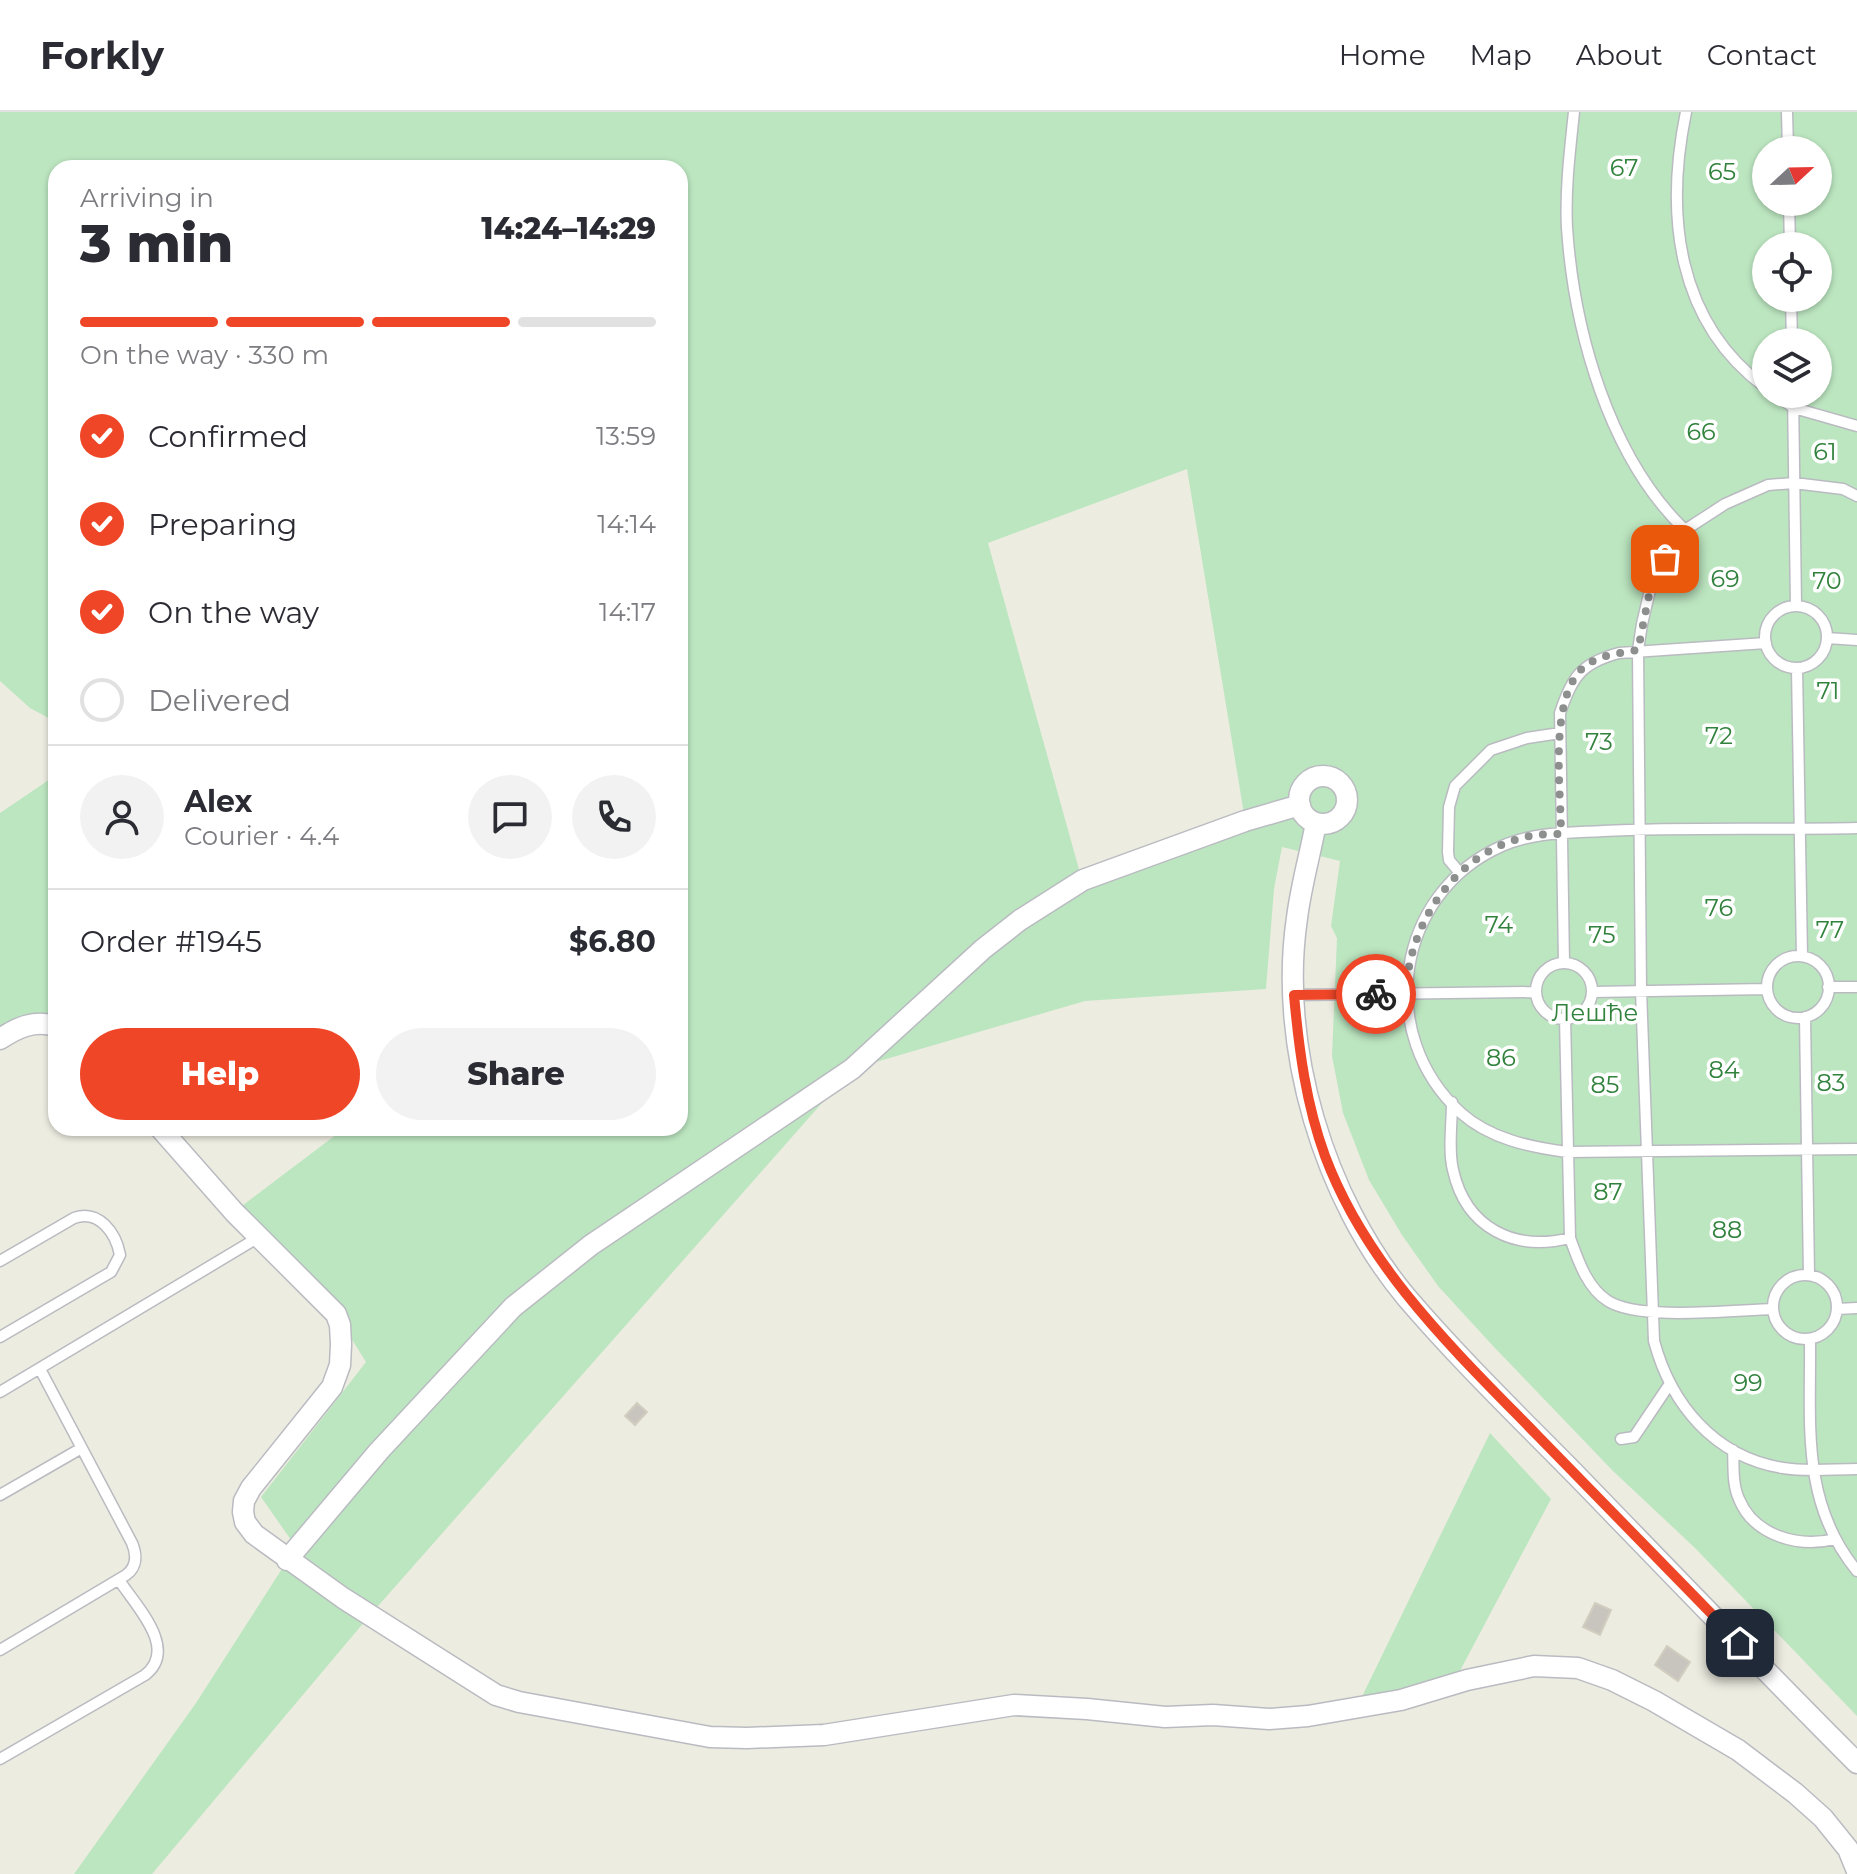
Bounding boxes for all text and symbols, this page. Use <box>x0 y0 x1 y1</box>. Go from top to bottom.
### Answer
text: Forkly <box>40 32 164 79</box>
text: Home <box>1339 38 1426 72</box>
text: Map <box>1470 38 1532 72</box>
text: About <box>1576 38 1663 72</box>
text: Contact <box>1707 38 1817 72</box>
north arrow <box>1752 136 1832 216</box>
map controls <box>1752 136 1832 408</box>
park label: 67 <box>1610 153 1638 182</box>
park label: 65 <box>1708 157 1736 186</box>
text: Arriving in <box>80 182 214 214</box>
text: 14:24–14:29 <box>481 210 656 247</box>
text: 3 min <box>80 212 233 275</box>
button: locate <box>1752 232 1832 312</box>
button: layers <box>1752 328 1832 408</box>
text: On the way · 330 m <box>80 339 329 371</box>
icon: check <box>80 414 124 458</box>
park label: 66 <box>1686 417 1716 446</box>
text: Confirmed <box>148 418 308 455</box>
text: 13:59 <box>596 420 656 452</box>
park label: 61 <box>1813 437 1837 466</box>
icon: check <box>80 502 124 546</box>
text: Preparing <box>148 506 297 543</box>
text: 14:14 <box>597 508 656 540</box>
pin <box>1631 525 1699 593</box>
icon: bag <box>1643 537 1687 581</box>
park label: 69 <box>1710 564 1740 593</box>
park label: 70 <box>1812 566 1842 595</box>
icon: check <box>80 590 124 634</box>
text: On the way <box>148 594 319 631</box>
text: 14:17 <box>599 596 656 628</box>
park label: 71 <box>1816 676 1840 705</box>
text: Delivered <box>148 682 291 719</box>
park label: 72 <box>1705 721 1733 750</box>
park label: 73 <box>1585 727 1613 756</box>
button: person <box>80 775 164 859</box>
button: chat <box>468 775 552 859</box>
button: phone <box>572 775 656 859</box>
text: Alex <box>184 783 252 820</box>
text: Courier · 4.4 <box>184 820 339 852</box>
park label: 76 <box>1705 893 1733 922</box>
park label: 74 <box>1485 910 1513 939</box>
park label: 77 <box>1816 915 1844 944</box>
park label: 75 <box>1588 920 1616 949</box>
text: Order #1945 <box>80 923 262 960</box>
text: $6.80 <box>569 923 656 960</box>
courier <box>1336 954 1416 1034</box>
icon: bike <box>1354 972 1398 1016</box>
park label: Лешће <box>1552 998 1638 1027</box>
button: Help <box>80 1028 360 1120</box>
button: Share <box>376 1028 656 1120</box>
park label: 86 <box>1486 1043 1516 1072</box>
park label: 84 <box>1708 1055 1740 1084</box>
park label: 83 <box>1817 1068 1845 1097</box>
park label: 85 <box>1591 1070 1619 1099</box>
park label: 87 <box>1593 1177 1623 1206</box>
park label: 88 <box>1712 1215 1742 1244</box>
park label: 99 <box>1733 1368 1763 1397</box>
pin <box>1706 1609 1774 1677</box>
icon: home <box>1718 1621 1762 1665</box>

